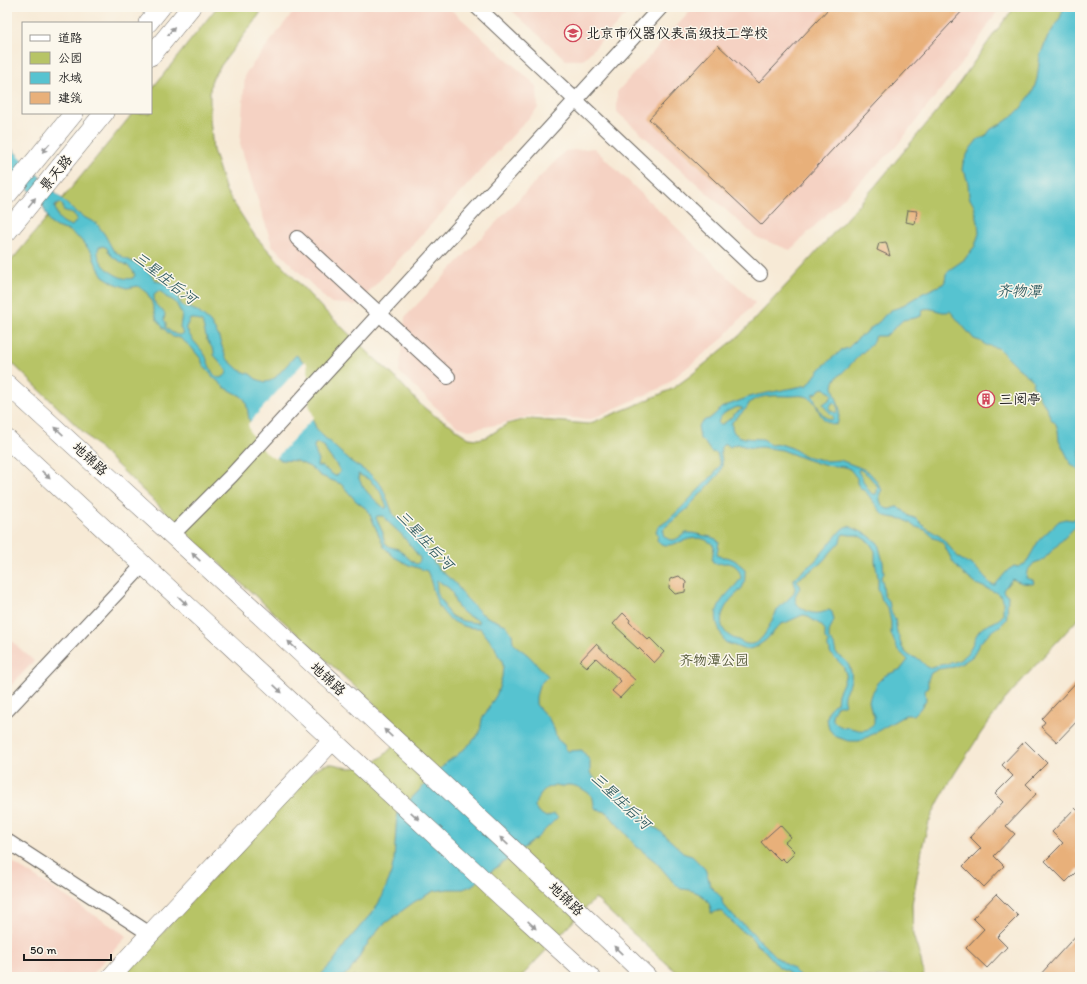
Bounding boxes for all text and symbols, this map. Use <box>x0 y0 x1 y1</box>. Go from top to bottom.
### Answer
legend <box>22 22 152 114</box>
school or university icon: 北京市仪器仪表高级技工学校 <box>563 23 583 43</box>
place label: 北京市仪器仪表高级技工学校 <box>586 25 768 42</box>
one-way arrow <box>166 26 175 37</box>
text: 道路 <box>58 31 82 45</box>
text: 公园 <box>58 51 82 65</box>
text: 水域 <box>58 71 82 85</box>
text: 建筑 <box>58 91 82 105</box>
one-way arrow <box>41 142 50 153</box>
street label: 景天路 <box>36 151 76 195</box>
one-way arrow <box>27 196 36 207</box>
water label: 三星庄后河 <box>130 248 202 310</box>
water label: 齐物潭 <box>996 282 1043 300</box>
building icon: 三阅亭 <box>976 389 996 409</box>
place label: 三阅亭 <box>999 391 1041 408</box>
one-way arrow <box>54 426 64 436</box>
street label: 地锦路 <box>69 438 111 480</box>
one-way arrow <box>41 470 51 480</box>
water label: 三星庄后河 <box>393 506 459 576</box>
one-way arrow <box>191 552 201 562</box>
one-way arrow <box>178 596 188 606</box>
one-way arrow <box>287 640 297 650</box>
park label: 齐物潭公园 <box>679 652 749 669</box>
street label: 地锦路 <box>307 658 349 700</box>
one-way arrow <box>273 685 283 694</box>
one-way arrow <box>383 729 392 738</box>
water label: 三星庄后河 <box>587 769 657 835</box>
one-way arrow <box>410 811 420 821</box>
one-way arrow <box>499 836 509 846</box>
street label: 地锦路 <box>545 878 587 920</box>
one-way arrow <box>527 920 537 930</box>
scale bar <box>24 936 111 962</box>
text: 50 m <box>30 943 56 957</box>
one-way arrow <box>613 945 623 955</box>

